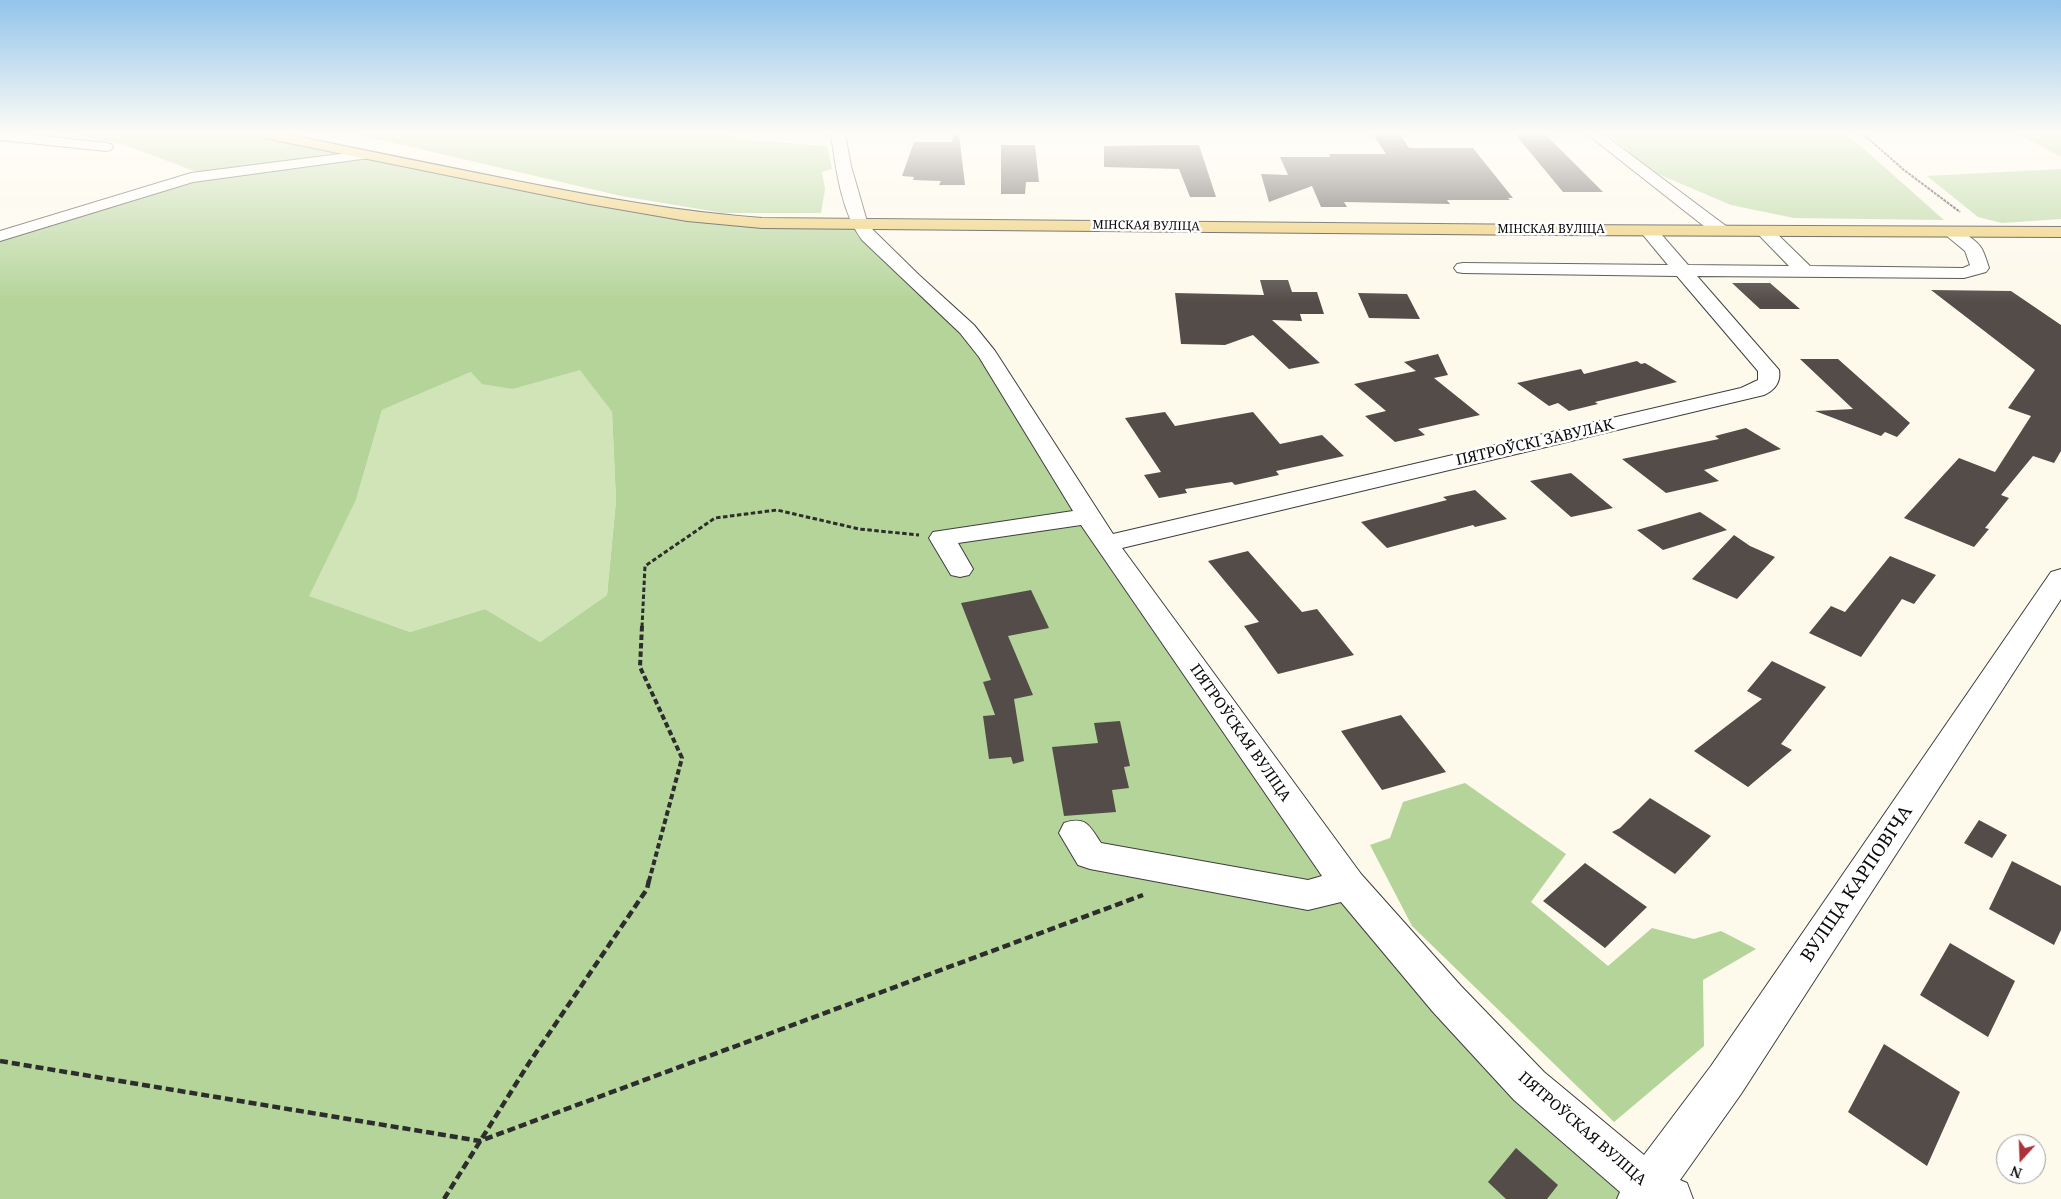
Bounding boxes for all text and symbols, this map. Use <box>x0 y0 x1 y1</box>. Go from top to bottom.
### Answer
street label: МІНСКАЯ ВУЛІЦА <box>1092 218 1200 234</box>
street label: МІНСКАЯ ВУЛІЦА <box>1497 223 1605 237</box>
street label: ПЯТРОЎСКІ ЗАВУЛАК <box>1454 416 1616 470</box>
street label: ПЯТРОЎСКАЯ ВУЛІЦА <box>1186 661 1294 805</box>
street label: ВУЛІЦА КАРПОВІЧА <box>1797 802 1917 966</box>
street label: ПЯТРОЎСКАЯ ВУЛІЦА <box>1514 1069 1650 1189</box>
north arrow <box>1996 1134 2046 1184</box>
text: N <box>2008 1162 2024 1183</box>

